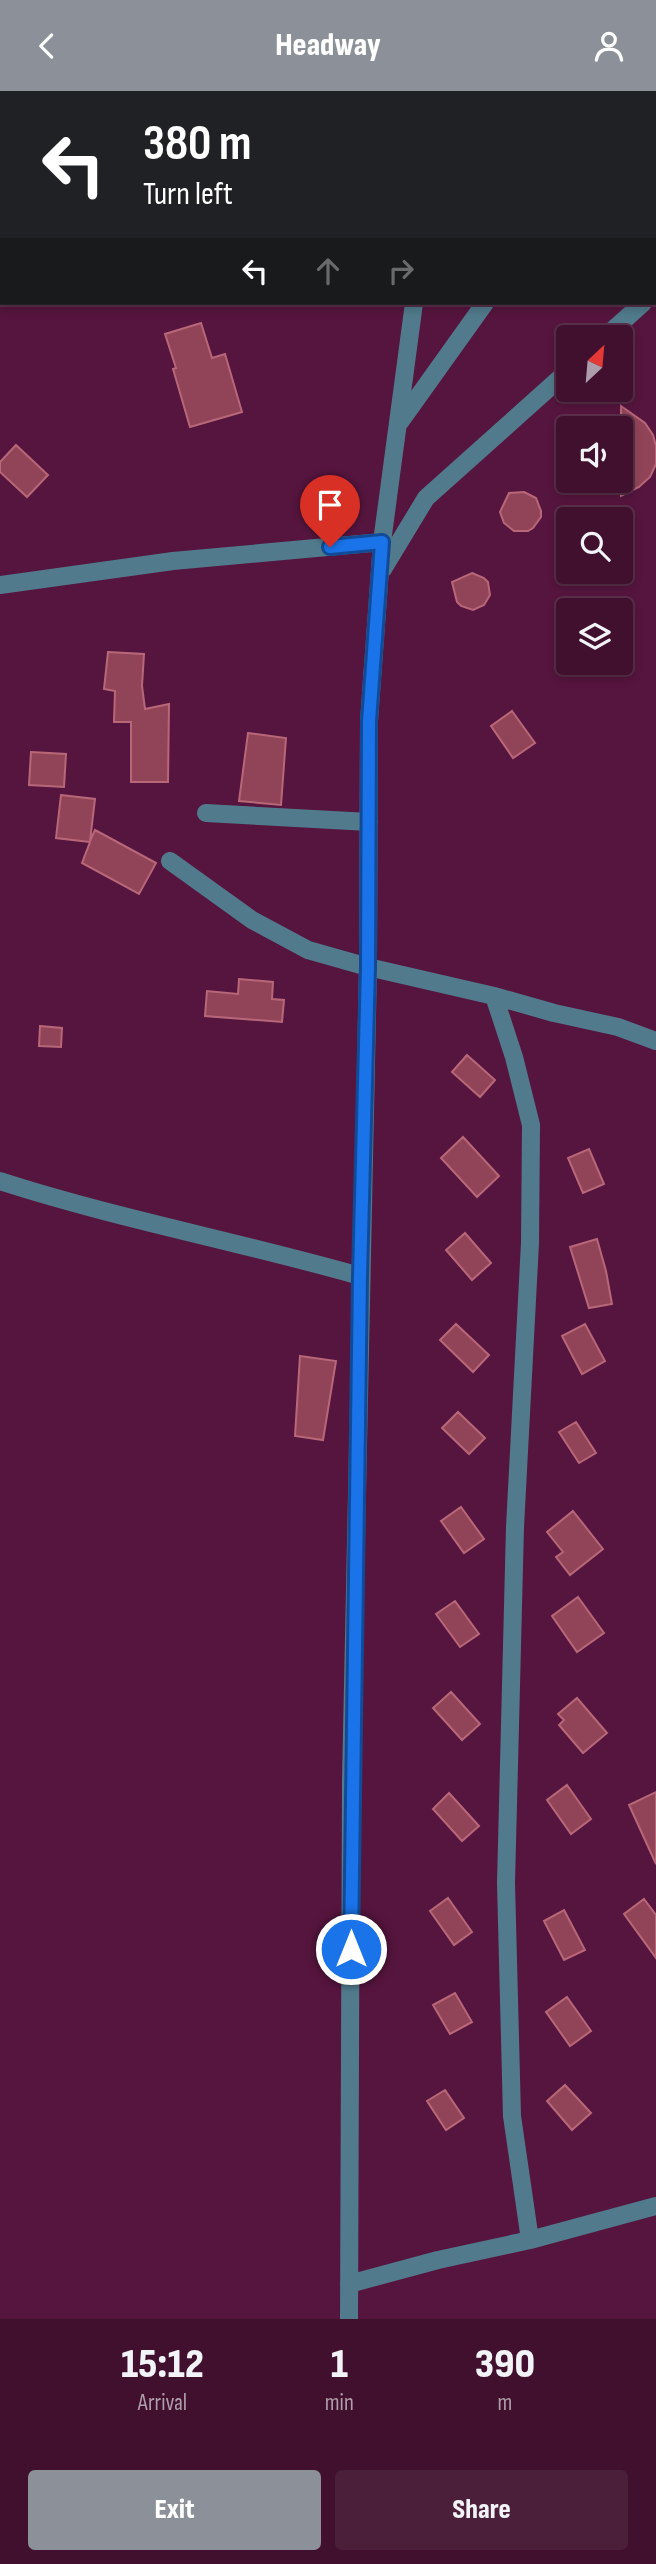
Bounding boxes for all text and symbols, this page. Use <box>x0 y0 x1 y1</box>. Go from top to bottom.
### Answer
text: Headway <box>275 26 381 65</box>
icon: back <box>28 27 66 65</box>
icon: person <box>590 27 628 65</box>
text: 380 m <box>143 115 252 174</box>
icon: left <box>28 119 119 210</box>
text: Turn left <box>143 175 233 214</box>
icon: left <box>236 252 274 290</box>
icon: ahead <box>309 252 347 290</box>
icon: right <box>382 252 420 290</box>
north arrow <box>556 325 634 403</box>
map controls <box>556 325 633 675</box>
button: sound <box>556 416 633 493</box>
pin <box>300 475 360 547</box>
icon: arrive <box>311 486 349 524</box>
button: search <box>556 507 633 584</box>
button: layers <box>556 598 633 675</box>
position arrow <box>314 1912 388 1986</box>
text: 15:12 <box>121 2339 204 2390</box>
text: 1 <box>331 2339 348 2390</box>
text: 390 <box>475 2339 535 2390</box>
text: Arrival <box>138 2389 187 2417</box>
text: min <box>325 2389 354 2417</box>
text: m <box>497 2389 512 2417</box>
button: Exit <box>28 2470 321 2550</box>
button: Share <box>335 2470 628 2550</box>

